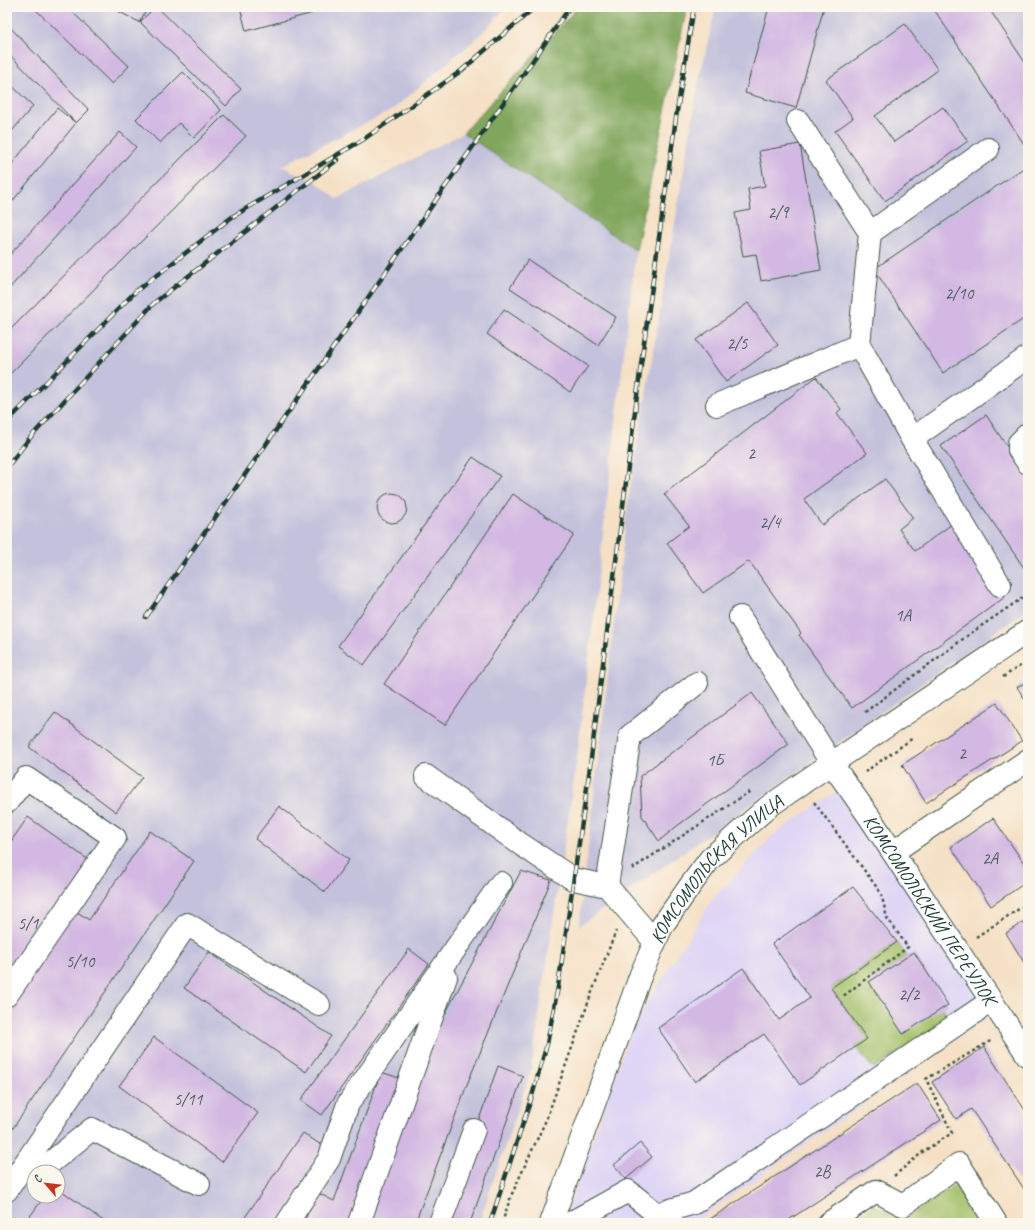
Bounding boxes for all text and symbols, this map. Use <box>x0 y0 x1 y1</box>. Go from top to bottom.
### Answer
house number: 2/9 <box>768 202 790 223</box>
house number: 2/10 <box>945 283 975 304</box>
house number: 2/5 <box>727 333 749 354</box>
house number: 2 <box>747 443 756 464</box>
house number: 2/4 <box>760 512 783 533</box>
house number: 1А <box>895 605 913 626</box>
house number: 2 <box>958 743 967 764</box>
house number: 1Б <box>707 750 726 771</box>
street label: КОМСОМОЛЬСКАЯ УЛИЦА <box>645 789 788 947</box>
street label: КОМСОМОЛЬСКИЙ ПЕРЕУЛОК <box>858 810 1003 1012</box>
house number: 2А <box>982 848 1000 869</box>
house number: 5/1 <box>18 913 40 934</box>
house number: 5/10 <box>66 951 96 972</box>
house number: 2/2 <box>899 984 921 1005</box>
house number: 5/11 <box>174 1089 204 1110</box>
house number: 2В <box>814 1161 831 1182</box>
north arrow <box>26 1164 66 1204</box>
text: С <box>30 1172 45 1185</box>

